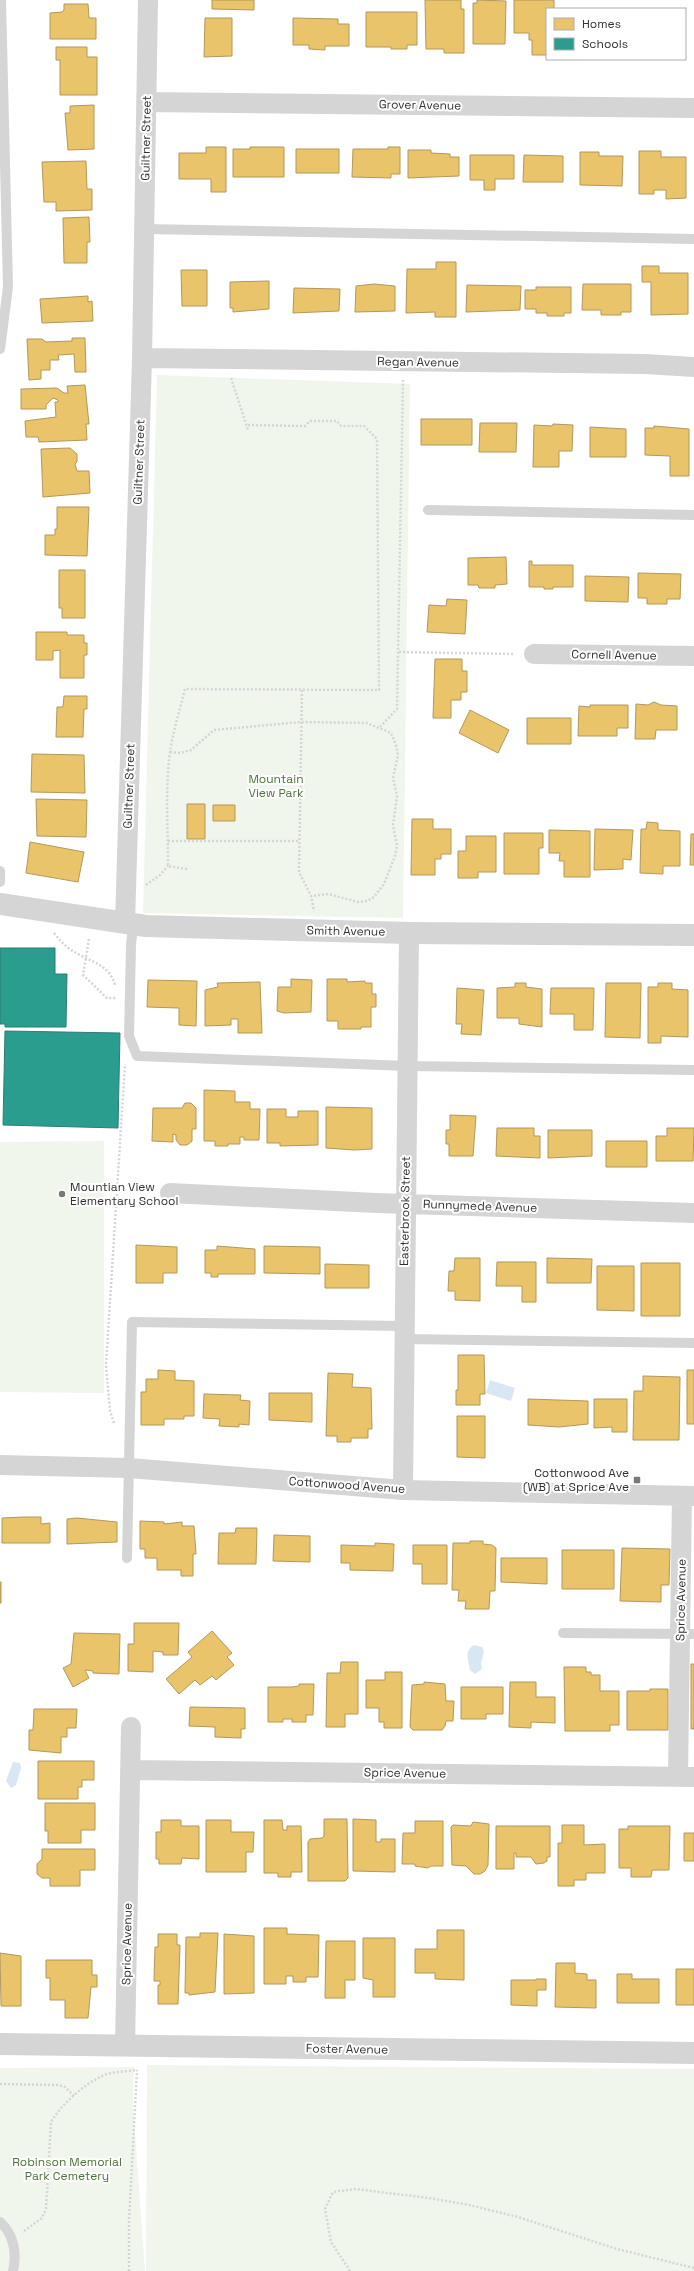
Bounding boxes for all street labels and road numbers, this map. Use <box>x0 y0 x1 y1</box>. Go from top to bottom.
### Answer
street label: Guiltner Street <box>137 95 155 181</box>
street label: Grover Avenue <box>379 96 461 114</box>
street label: Regan Avenue <box>377 353 459 371</box>
street label: Guiltner Street <box>130 419 148 505</box>
street label: Cornell Avenue <box>571 646 657 664</box>
street label: Guiltner Street <box>120 743 138 829</box>
street label: Smith Avenue <box>306 922 386 940</box>
street label: Easterbrook Street <box>396 1156 414 1266</box>
street label: Runnymede Avenue <box>423 1196 537 1216</box>
street label: Cottonwood Avenue <box>288 1473 406 1497</box>
street label: Sprice Avenue <box>672 1559 690 1641</box>
street label: Sprice Avenue <box>364 1764 446 1782</box>
street label: Sprice Avenue <box>118 1903 136 1985</box>
street label: Foster Avenue <box>306 2040 388 2058</box>

